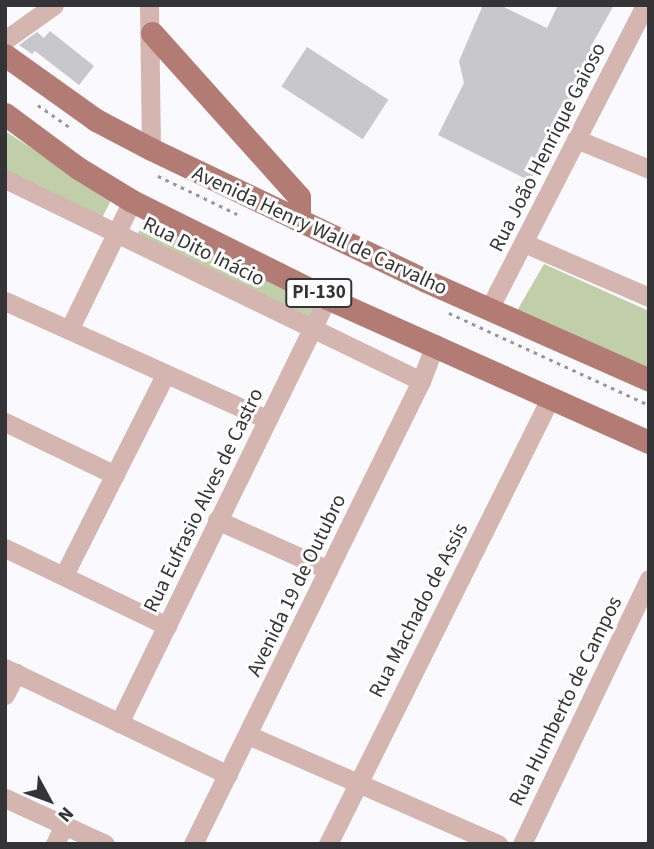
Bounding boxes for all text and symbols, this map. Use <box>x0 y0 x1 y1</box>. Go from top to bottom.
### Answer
street label: Rua João Henrique Gaioso <box>483 38 611 256</box>
street label: Avenida Henry Wall de Carvalho <box>189 160 451 300</box>
street label: Rua Dito Inácio <box>139 211 269 291</box>
road number: PI-130 <box>284 278 354 308</box>
street label: Rua Eufrasio Alves de Castro <box>138 384 268 616</box>
street label: Avenida 19 de Outubro <box>241 490 351 680</box>
street label: Rua Machado de Assis <box>363 519 473 701</box>
street label: Rua Humberto de Campos <box>503 592 627 810</box>
north arrow <box>14 765 84 835</box>
text: N <box>51 800 80 828</box>

